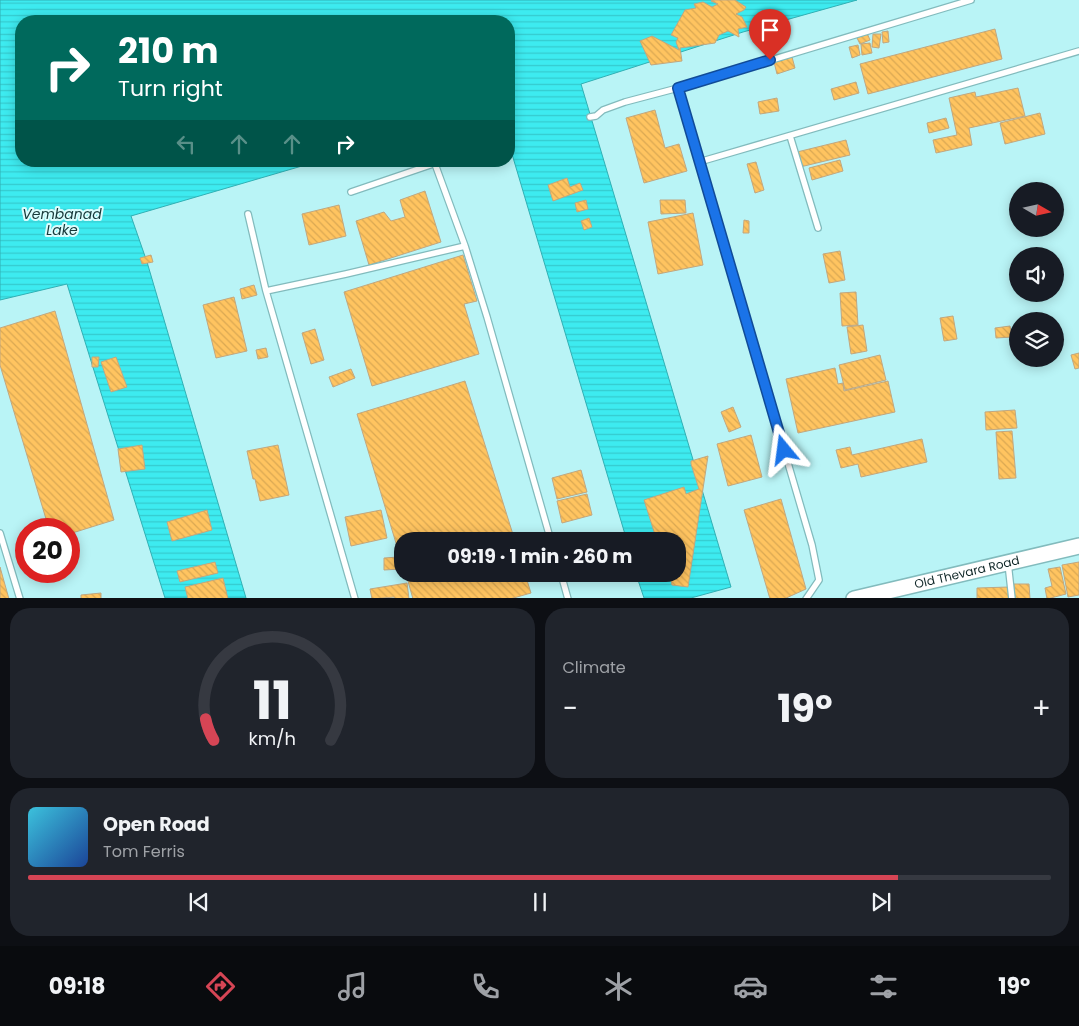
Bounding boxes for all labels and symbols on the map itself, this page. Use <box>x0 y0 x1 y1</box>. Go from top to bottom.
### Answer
pin <box>749 9 791 60</box>
north arrow <box>1009 182 1064 238</box>
water label: Vembanad Lake <box>22 204 102 240</box>
position arrow <box>757 423 809 475</box>
speed limit sign: 20 <box>15 518 80 583</box>
street label: Old Thevara Road <box>913 551 1021 592</box>

